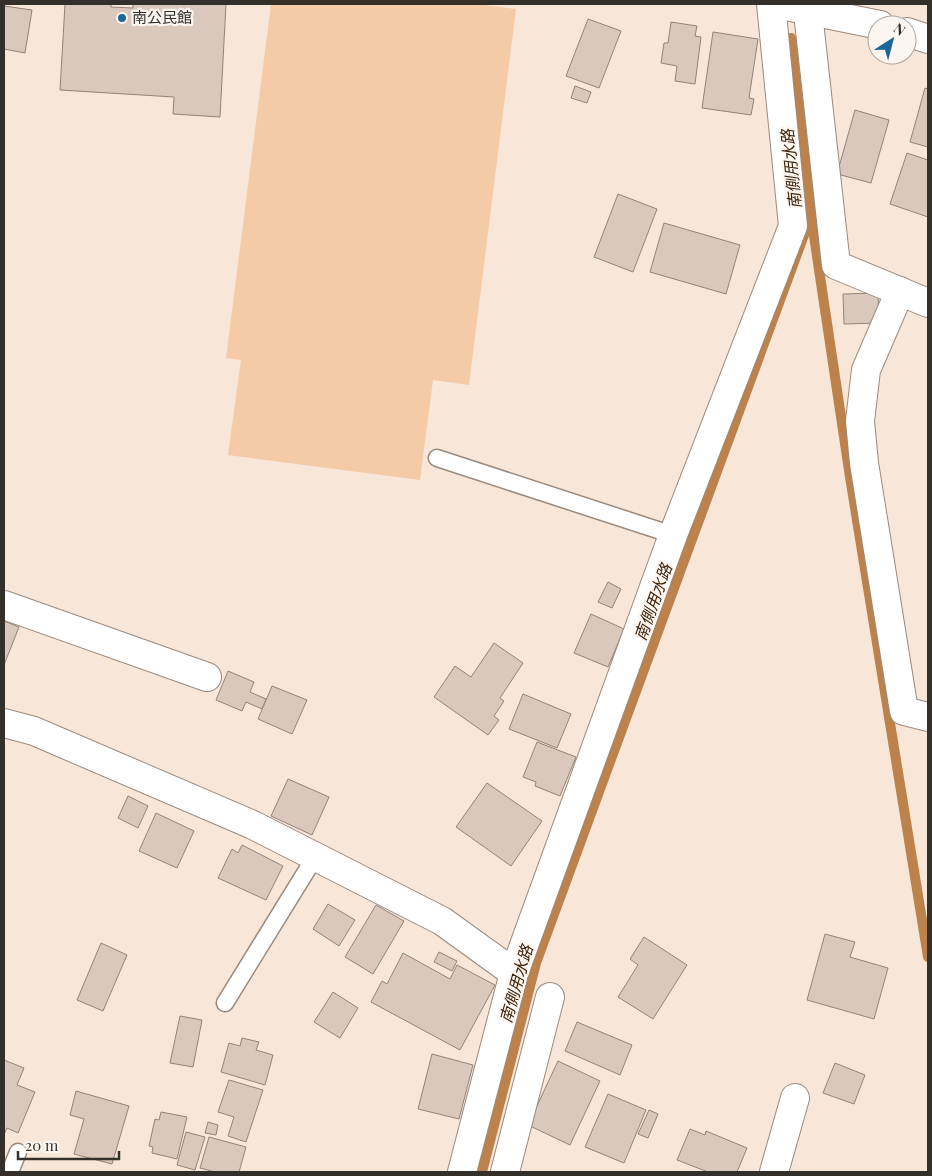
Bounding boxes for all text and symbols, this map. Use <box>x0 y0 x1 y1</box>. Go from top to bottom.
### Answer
place label: 南公民館 <box>132 7 192 27</box>
marker: 南公民館 <box>116 12 128 24</box>
north arrow <box>867 15 917 65</box>
text: N <box>890 18 910 40</box>
water label: 南側用水路 <box>776 126 805 210</box>
water label: 南側用水路 <box>629 559 677 643</box>
water label: 南側用水路 <box>494 941 537 1025</box>
scale bar <box>18 1128 119 1160</box>
text: 20 m <box>25 1135 59 1155</box>

